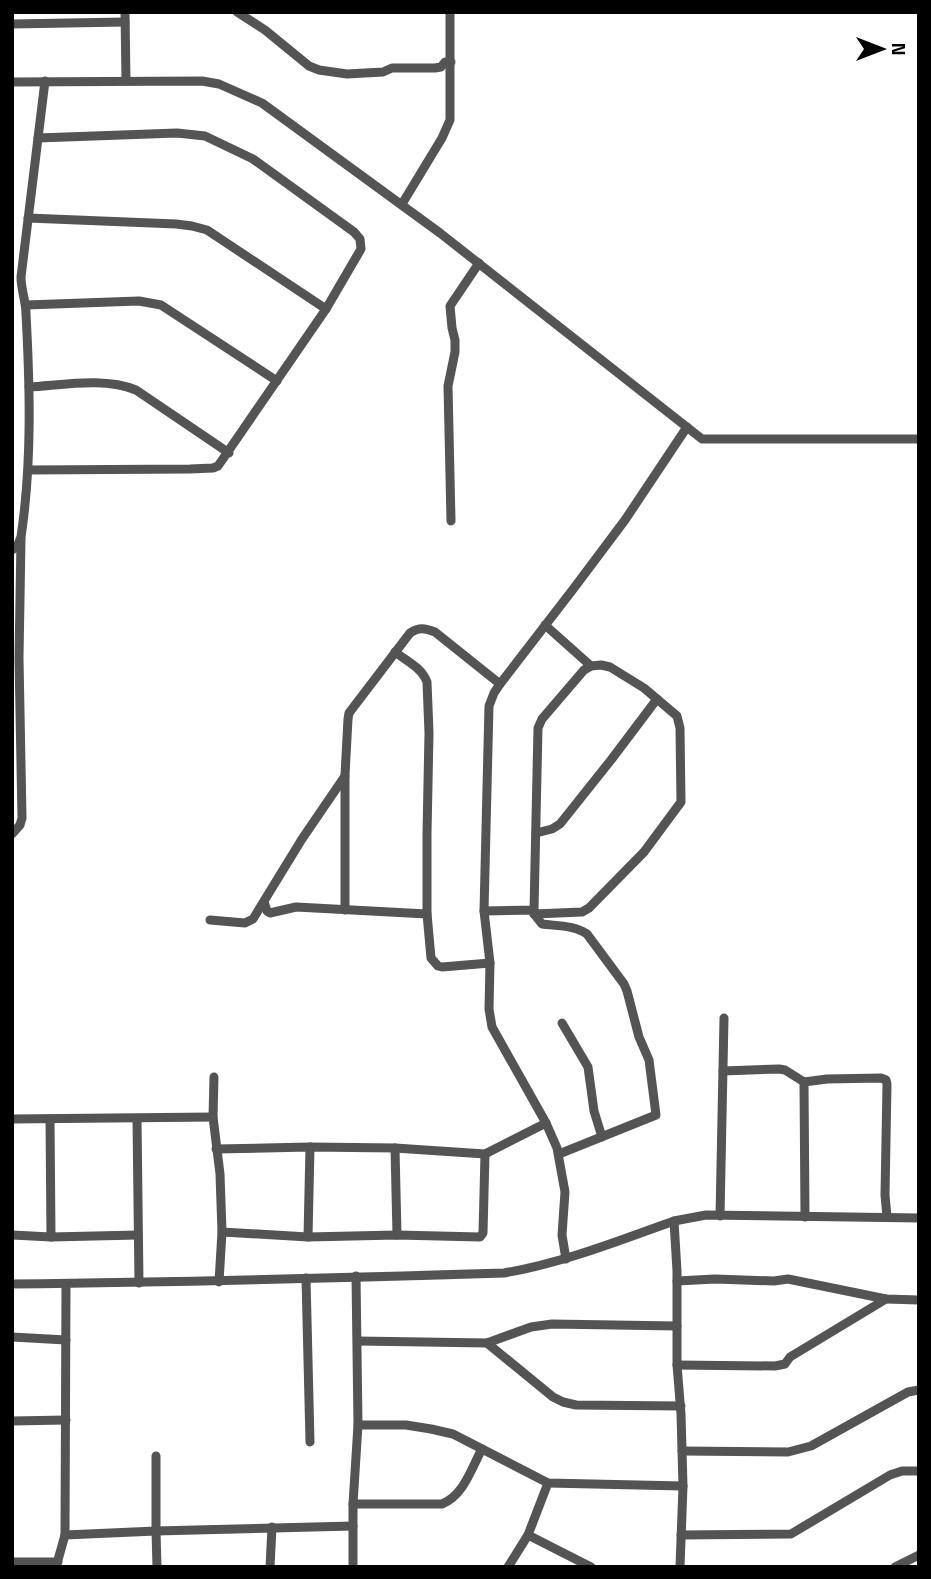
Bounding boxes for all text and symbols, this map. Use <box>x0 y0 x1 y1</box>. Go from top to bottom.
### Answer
north arrow <box>847 14 917 84</box>
text: N <box>885 42 914 56</box>

